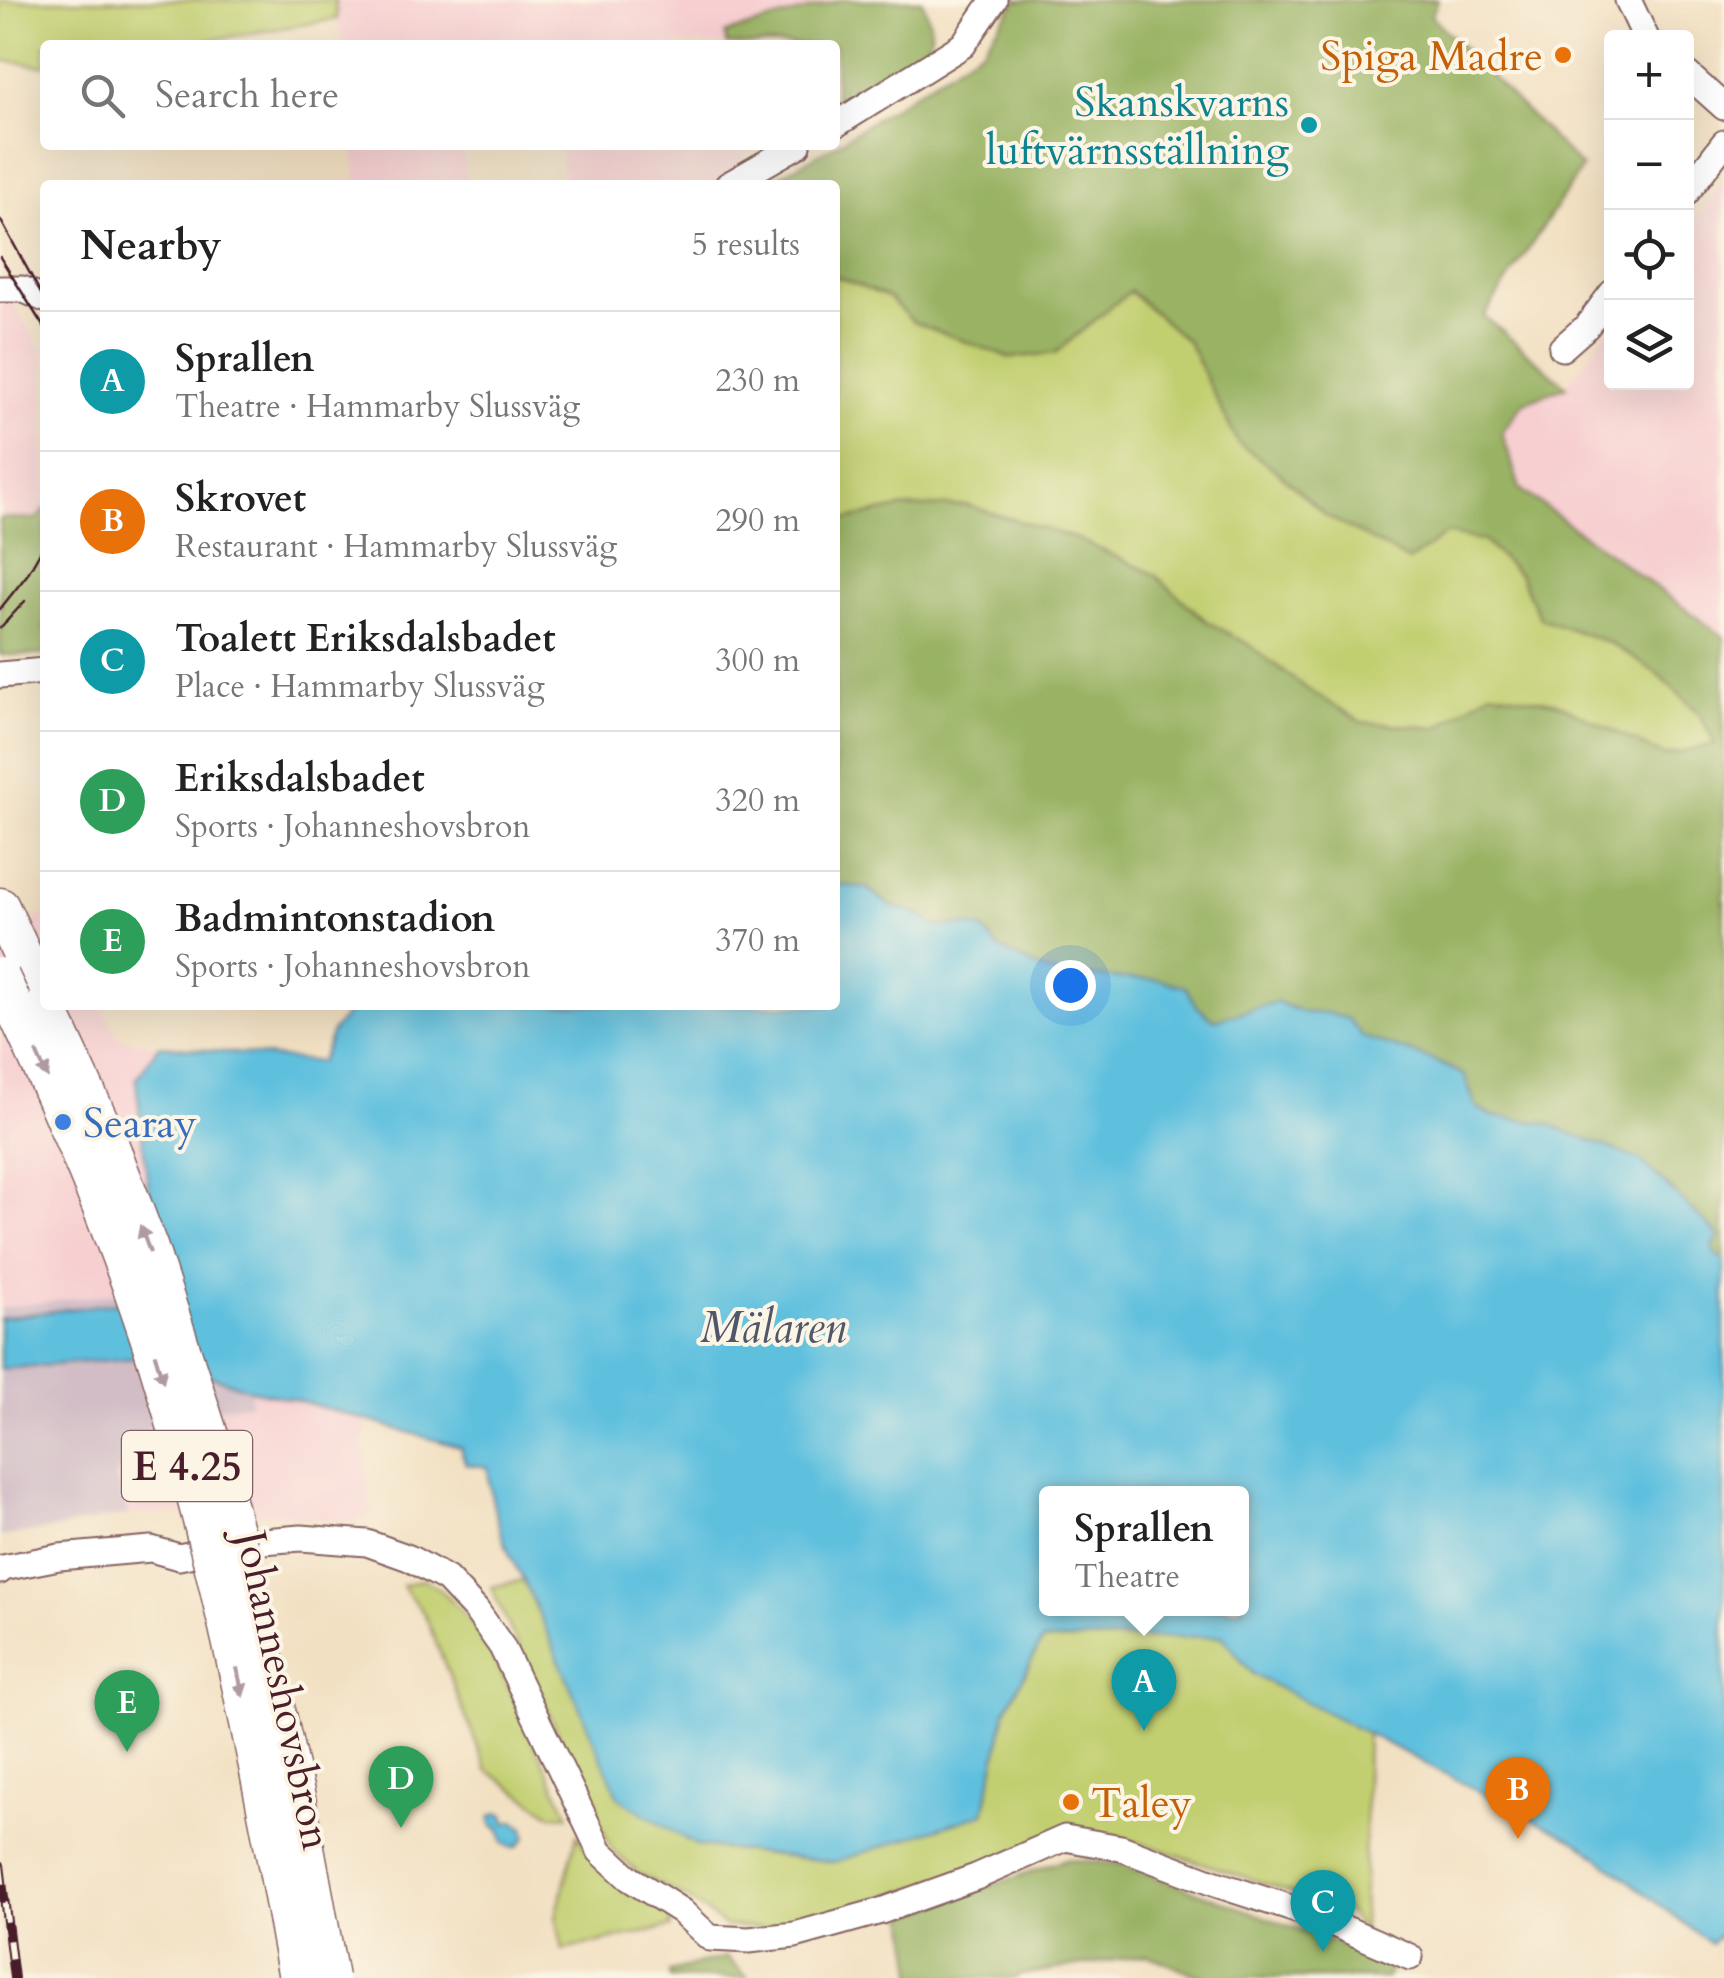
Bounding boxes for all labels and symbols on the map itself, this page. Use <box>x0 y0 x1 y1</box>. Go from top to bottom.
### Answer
place label: Spiga Madre <box>1320 28 1543 85</box>
marker: Spiga Madre <box>1552 44 1574 66</box>
place label: Skanskvarns luftvärnsställning <box>986 74 1289 179</box>
marker: Skanskvarns luftvärnsställning <box>1298 114 1320 136</box>
your location <box>1045 960 1096 1011</box>
one-way arrow <box>34 1050 50 1080</box>
place label: Searay <box>83 1095 197 1152</box>
marker: Searay <box>52 1111 74 1133</box>
one-way arrow <box>137 1224 152 1254</box>
water label: Mälaren <box>700 1297 846 1358</box>
one-way arrow <box>152 1353 167 1383</box>
road number: E 4.25 <box>122 1431 252 1501</box>
street label: Johanneshovsbron <box>221 1520 345 1855</box>
pin: A <box>1112 1648 1176 1731</box>
one-way arrow <box>233 1667 248 1698</box>
pin: E <box>94 1670 160 1752</box>
pin: D <box>368 1746 434 1828</box>
pin: B <box>1486 1756 1550 1839</box>
place label: Taley <box>1091 1775 1192 1832</box>
marker: Taley <box>1060 1791 1082 1813</box>
pin: C <box>1290 1870 1356 1952</box>

